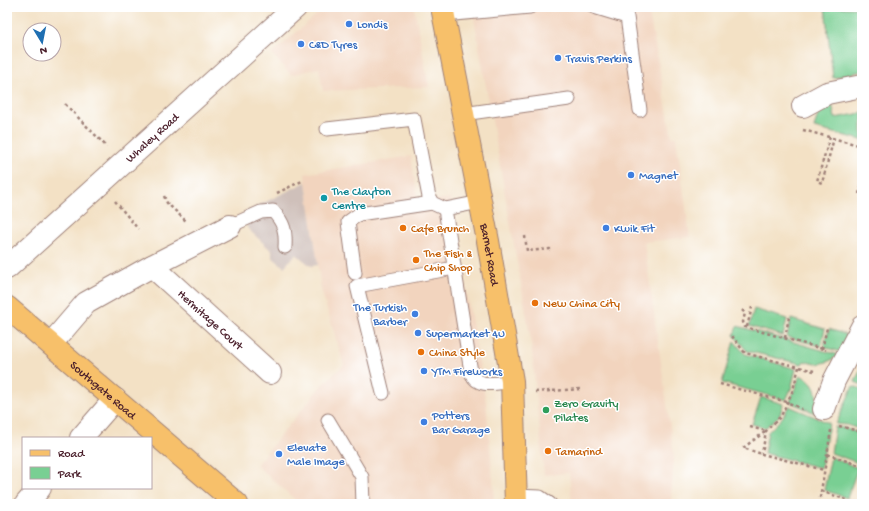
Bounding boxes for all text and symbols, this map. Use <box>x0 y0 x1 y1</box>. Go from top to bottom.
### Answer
marker: Londis <box>344 19 354 29</box>
place label: Londis <box>357 19 388 33</box>
north arrow <box>22 22 62 62</box>
marker: C&D Tyres <box>296 39 306 49</box>
place label: C&D Tyres <box>309 39 358 53</box>
text: N <box>39 43 48 56</box>
marker: Travis Perkins <box>553 53 563 63</box>
place label: Travis Perkins <box>565 53 632 67</box>
street label: Whaley Road <box>123 110 183 166</box>
marker: Magnet <box>626 170 636 180</box>
place label: Magnet <box>639 170 679 184</box>
place label: The Clayton Centre <box>331 186 391 214</box>
marker: The Clayton Centre <box>319 193 329 203</box>
street label: Barnet Road <box>476 221 501 288</box>
marker: Cafe Brunch <box>398 223 408 233</box>
place label: Cafe Brunch <box>411 223 470 237</box>
marker: Kwik Fit <box>601 223 611 233</box>
place label: Kwik Fit <box>614 223 655 237</box>
place label: The Fish & Chip Shop <box>423 248 473 276</box>
marker: The Fish & Chip Shop <box>411 255 421 265</box>
street label: Hermitage Court <box>174 288 246 355</box>
marker: New China City <box>530 298 540 308</box>
place label: New China City <box>543 298 620 312</box>
place label: The Turkish Barber <box>353 302 409 330</box>
marker: The Turkish Barber <box>410 309 420 319</box>
marker: Supermarket 4U <box>413 328 423 338</box>
place label: Supermarket 4U <box>426 328 505 342</box>
marker: China Style <box>416 347 426 357</box>
place label: China Style <box>429 347 486 361</box>
street label: Southgate Road <box>66 359 139 424</box>
marker: YTM Fireworks <box>419 366 429 376</box>
place label: YTM Fireworks <box>431 366 503 380</box>
place label: Zero Gravity Pilates <box>553 398 619 426</box>
marker: Zero Gravity Pilates <box>541 405 551 415</box>
place label: Potters Bar Garage <box>431 410 491 438</box>
marker: Potters Bar Garage <box>419 417 429 427</box>
legend <box>22 437 152 489</box>
place label: Elevate Male Image <box>287 442 346 470</box>
marker: Tamarind <box>543 446 553 456</box>
place label: Tamarind <box>555 446 603 460</box>
text: Road <box>58 448 85 462</box>
marker: Elevate Male Image <box>274 449 284 459</box>
text: Park <box>57 468 83 482</box>

